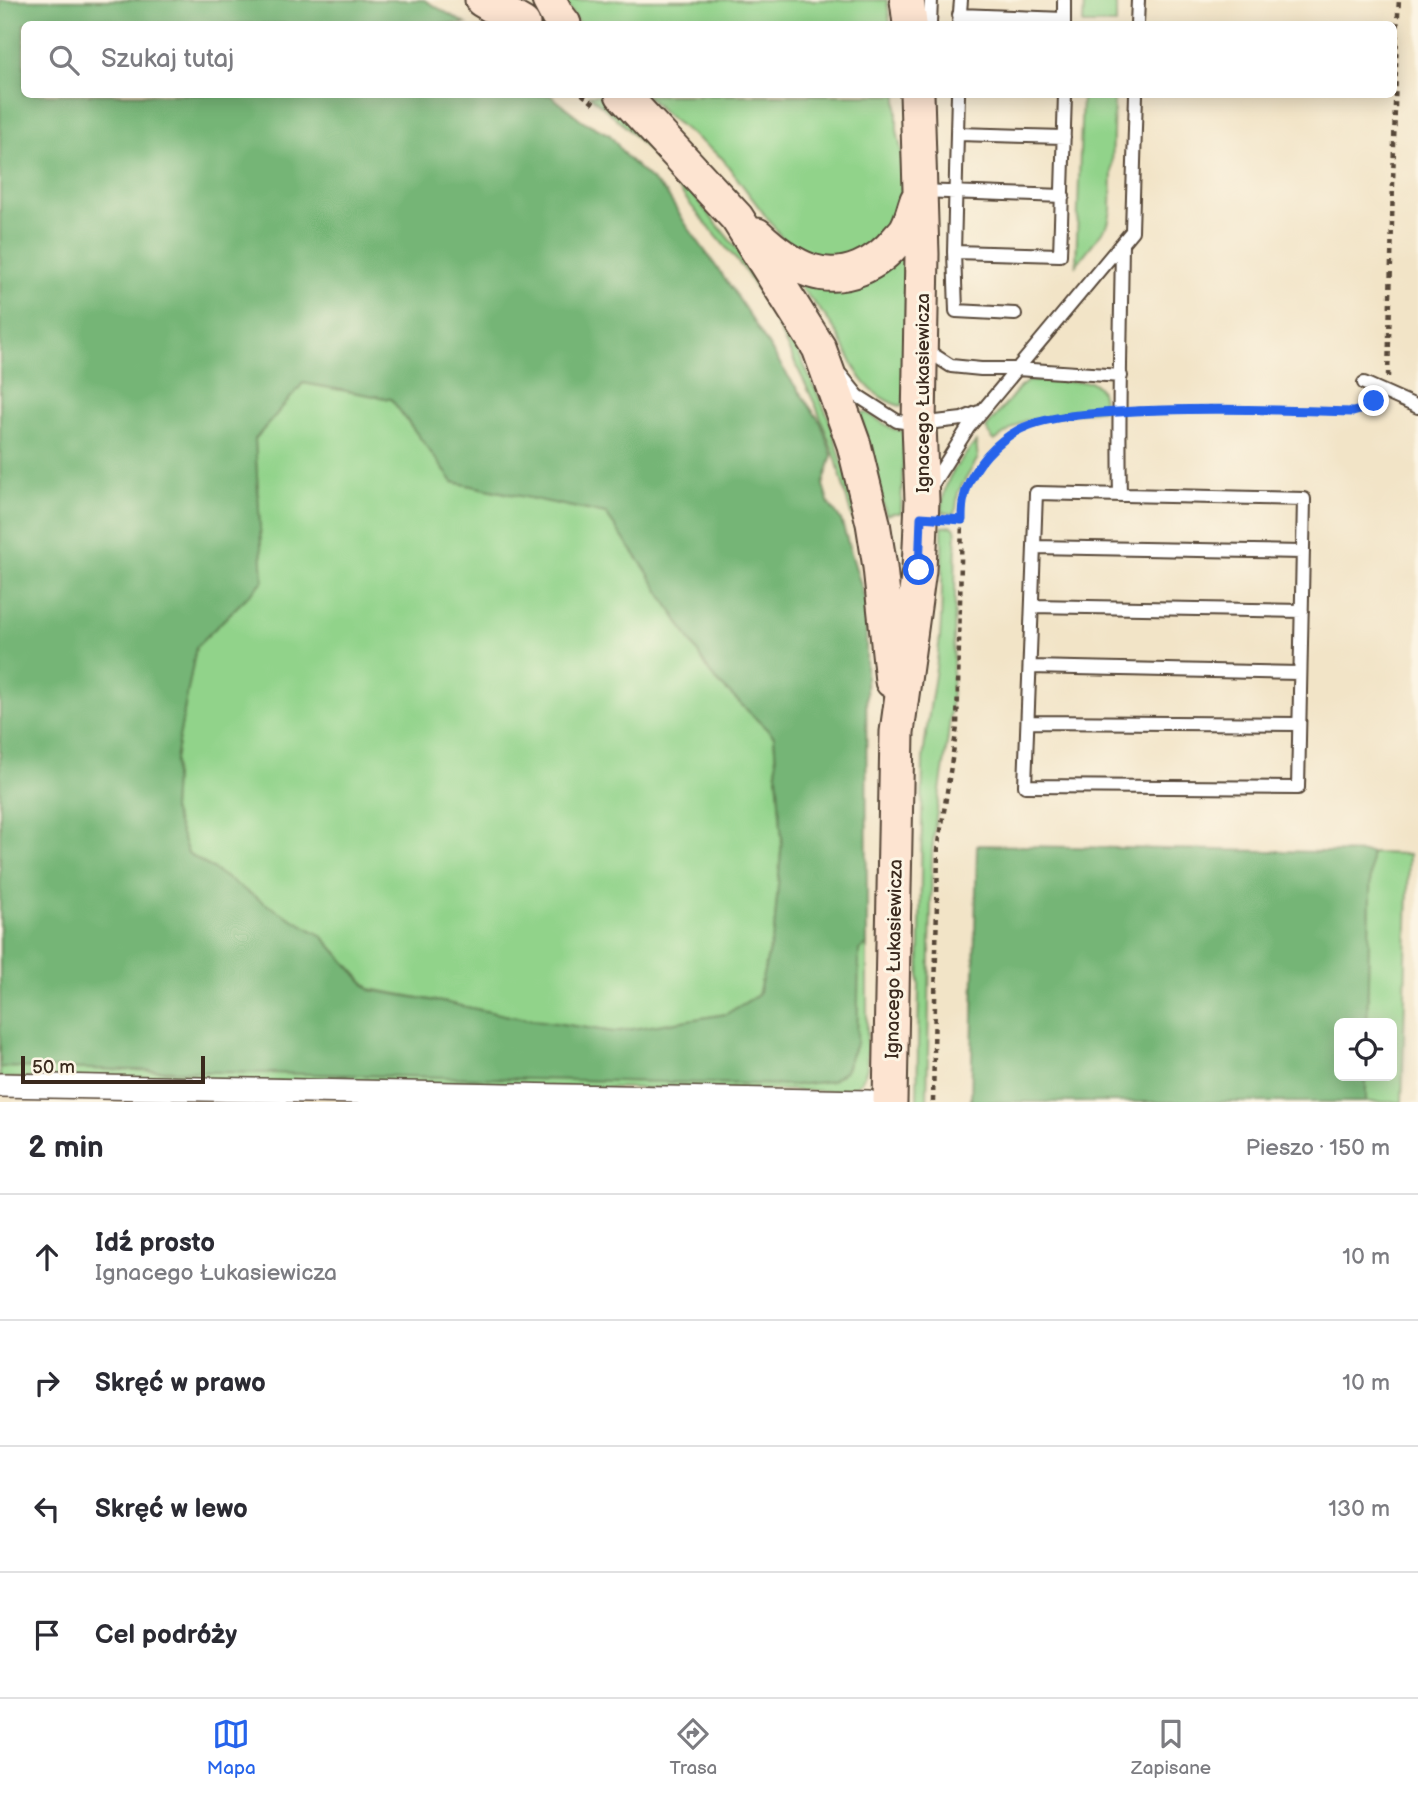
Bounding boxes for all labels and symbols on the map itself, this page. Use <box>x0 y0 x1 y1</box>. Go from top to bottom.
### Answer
street label: Ignacego Łukasiewicza <box>912 293 935 493</box>
route end <box>1358 385 1389 416</box>
route start <box>903 554 934 585</box>
street label: Ignacego Łukasiewicza <box>881 859 908 1059</box>
scale bar <box>21 1053 205 1085</box>

